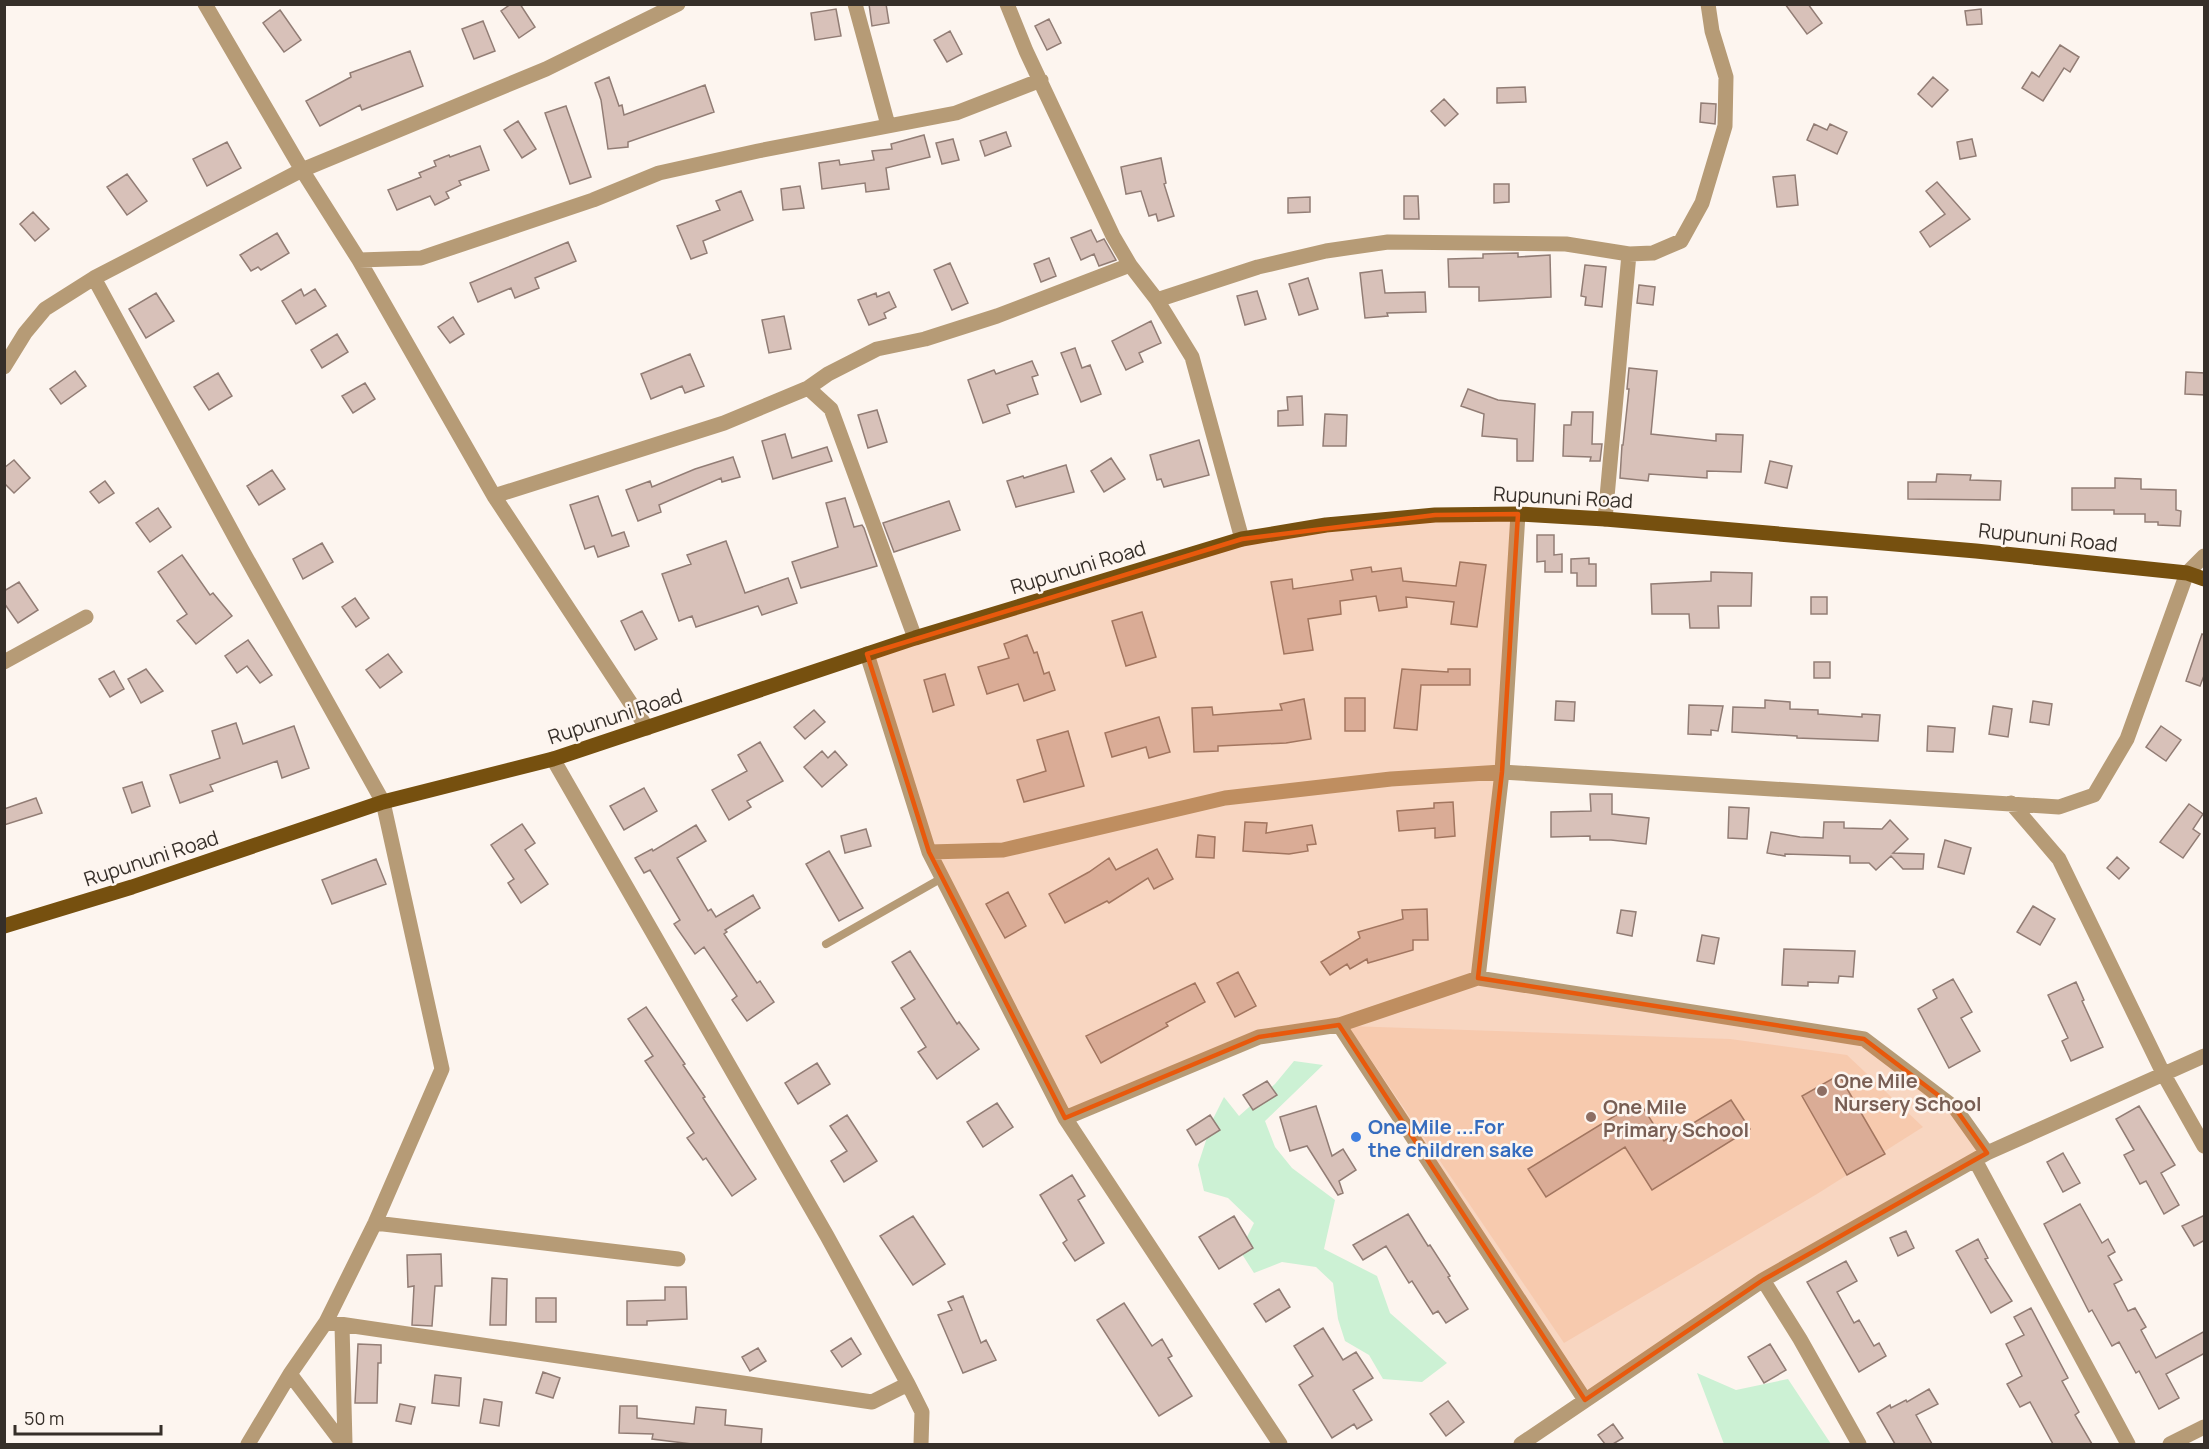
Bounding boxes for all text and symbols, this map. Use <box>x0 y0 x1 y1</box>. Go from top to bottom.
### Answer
street label: Rupununi Road <box>1492 480 1634 514</box>
street label: Rupununi Road <box>1977 516 2119 558</box>
street label: Rupununi Road <box>1007 534 1149 600</box>
street label: Rupununi Road <box>544 682 686 750</box>
street label: Rupununi Road <box>80 824 222 892</box>
place label: One Mile Nursery School <box>1834 1067 1982 1117</box>
marker: One Mile Nursery School <box>1815 1084 1829 1098</box>
place label: One Mile Primary School <box>1603 1093 1749 1143</box>
marker: One Mile Primary School <box>1584 1110 1598 1124</box>
place label: One Mile ...For the children sake <box>1368 1113 1534 1163</box>
marker: One Mile ...For the children sake <box>1349 1130 1363 1144</box>
scale bar <box>15 1398 160 1436</box>
text: 50 m <box>24 1406 64 1430</box>

